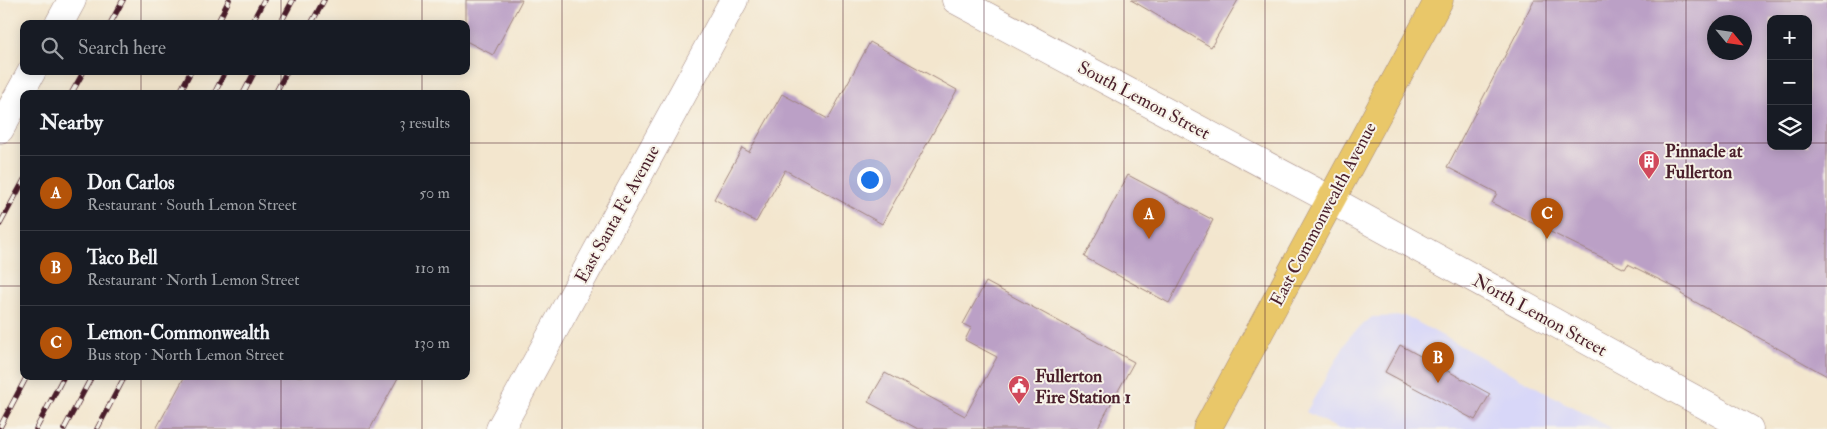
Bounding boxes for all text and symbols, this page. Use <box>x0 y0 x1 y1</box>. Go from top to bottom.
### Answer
north arrow <box>1707 15 1752 60</box>
map controls <box>1767 15 1812 150</box>
button: + <box>1767 15 1812 60</box>
search box <box>20 20 470 75</box>
icon: search <box>38 34 66 62</box>
text: Search here <box>78 36 166 60</box>
street label: South Lemon Street <box>1074 56 1214 145</box>
button: − <box>1767 60 1812 105</box>
button: layers <box>1767 105 1812 150</box>
text: Nearby <box>40 109 103 136</box>
text: 3 results <box>399 113 450 133</box>
street label: East Commonwealth Avenue <box>1265 118 1382 310</box>
place label: Pinnacle at Fullerton <box>1665 140 1743 184</box>
street label: East Santa Fe Avenue <box>570 141 665 287</box>
building icon: Pinnacle at Fullerton <box>1637 149 1661 180</box>
your location <box>857 167 883 193</box>
text: Don Carlos <box>87 171 175 195</box>
text: A <box>51 183 61 203</box>
text: 50 m <box>419 183 450 203</box>
text: Restaurant · South Lemon Street <box>87 195 297 215</box>
pin: A <box>1133 198 1165 239</box>
pin: C <box>1531 198 1563 239</box>
text: Taco Bell <box>87 246 158 270</box>
text: B <box>51 258 61 278</box>
text: 110 m <box>415 258 450 278</box>
street label: North Lemon Street <box>1469 269 1611 362</box>
text: Restaurant · North Lemon Street <box>87 270 299 290</box>
text: Lemon-Commonwealth <box>87 321 270 345</box>
text: C <box>50 333 62 353</box>
text: 130 m <box>414 333 450 353</box>
pin: B <box>1422 342 1454 383</box>
text: Bus stop · North Lemon Street <box>87 345 284 365</box>
place label: Fullerton Fire Station 1 <box>1035 365 1131 409</box>
public building icon: Fullerton Fire Station 1 <box>1007 374 1031 405</box>

